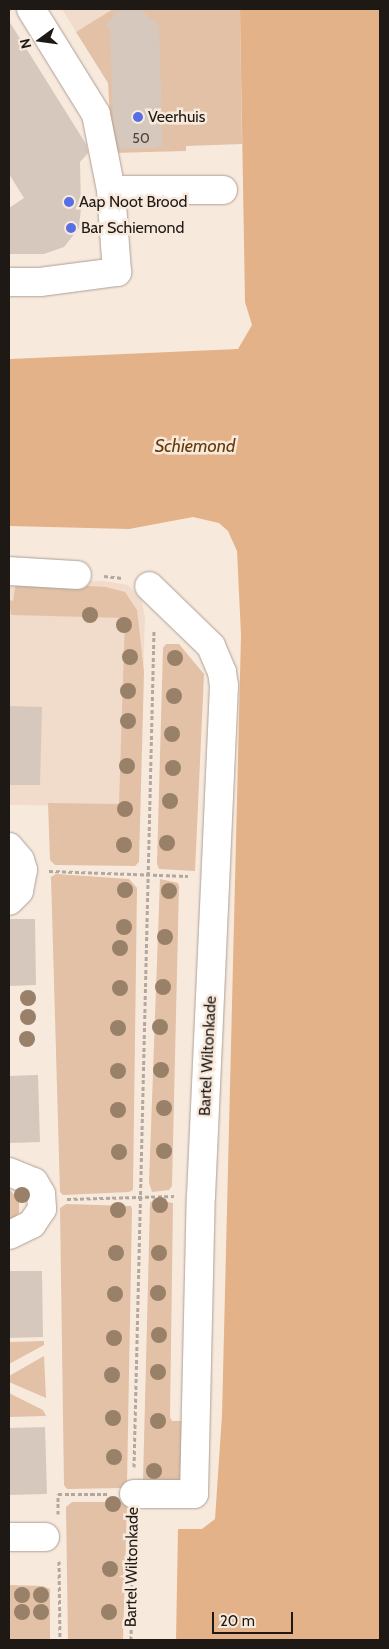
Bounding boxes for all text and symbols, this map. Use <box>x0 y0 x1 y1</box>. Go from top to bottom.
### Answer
north arrow <box>15 15 65 65</box>
text: N <box>16 37 35 51</box>
place label: Veerhuis <box>148 107 205 127</box>
marker: Veerhuis <box>132 111 144 123</box>
house number: 50 <box>132 130 150 146</box>
place label: Aap Noot Brood <box>79 192 187 212</box>
marker: Aap Noot Brood <box>63 196 75 208</box>
place label: Bar Schiemond <box>81 218 184 238</box>
marker: Bar Schiemond <box>65 222 77 234</box>
water label: Schiemond <box>155 435 235 457</box>
street label: Bartel Wiltonkade <box>195 995 221 1117</box>
street label: Bartel Wiltonkade <box>121 1507 143 1627</box>
scale bar <box>214 1602 295 1634</box>
text: 20 m <box>220 1612 255 1630</box>

